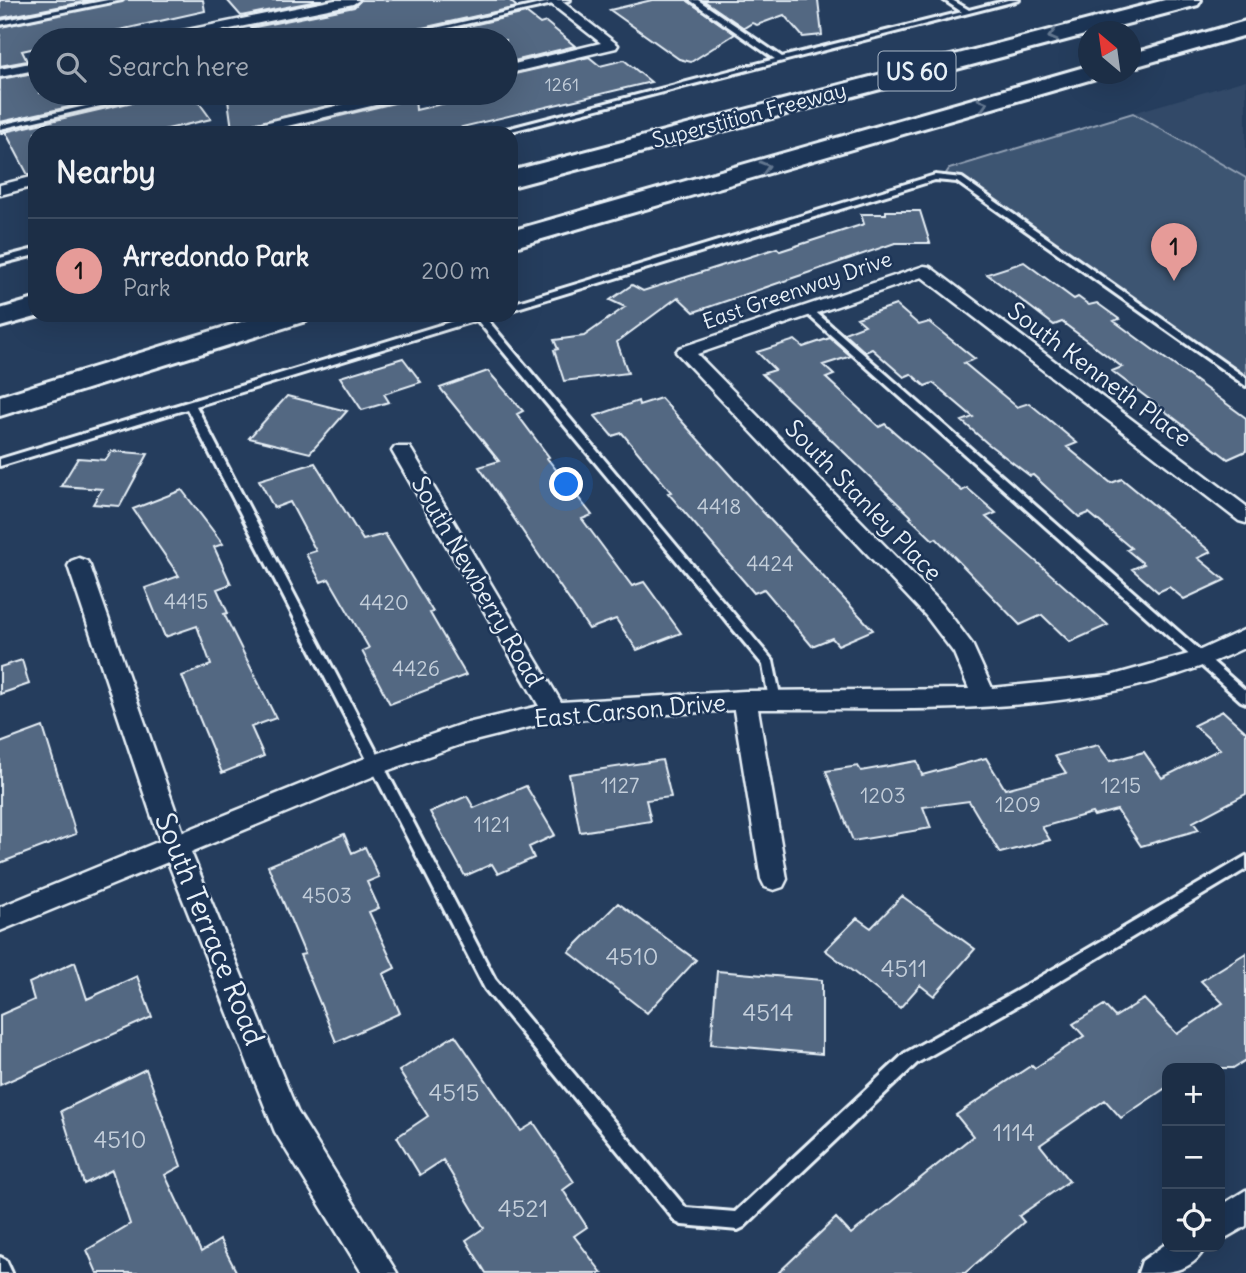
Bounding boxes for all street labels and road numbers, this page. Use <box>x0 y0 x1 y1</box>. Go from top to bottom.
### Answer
road number: US 60 <box>878 52 956 90</box>
street label: Superstition Freeway <box>649 76 849 154</box>
street label: East Greenway Drive <box>699 245 895 335</box>
street label: South Kenneth Place <box>1002 295 1198 453</box>
street label: South Stanley Place <box>779 413 949 587</box>
street label: South Newberry Road <box>405 470 551 692</box>
street label: East Carson Drive <box>533 687 727 733</box>
street label: South Terrace Road <box>147 808 273 1050</box>

